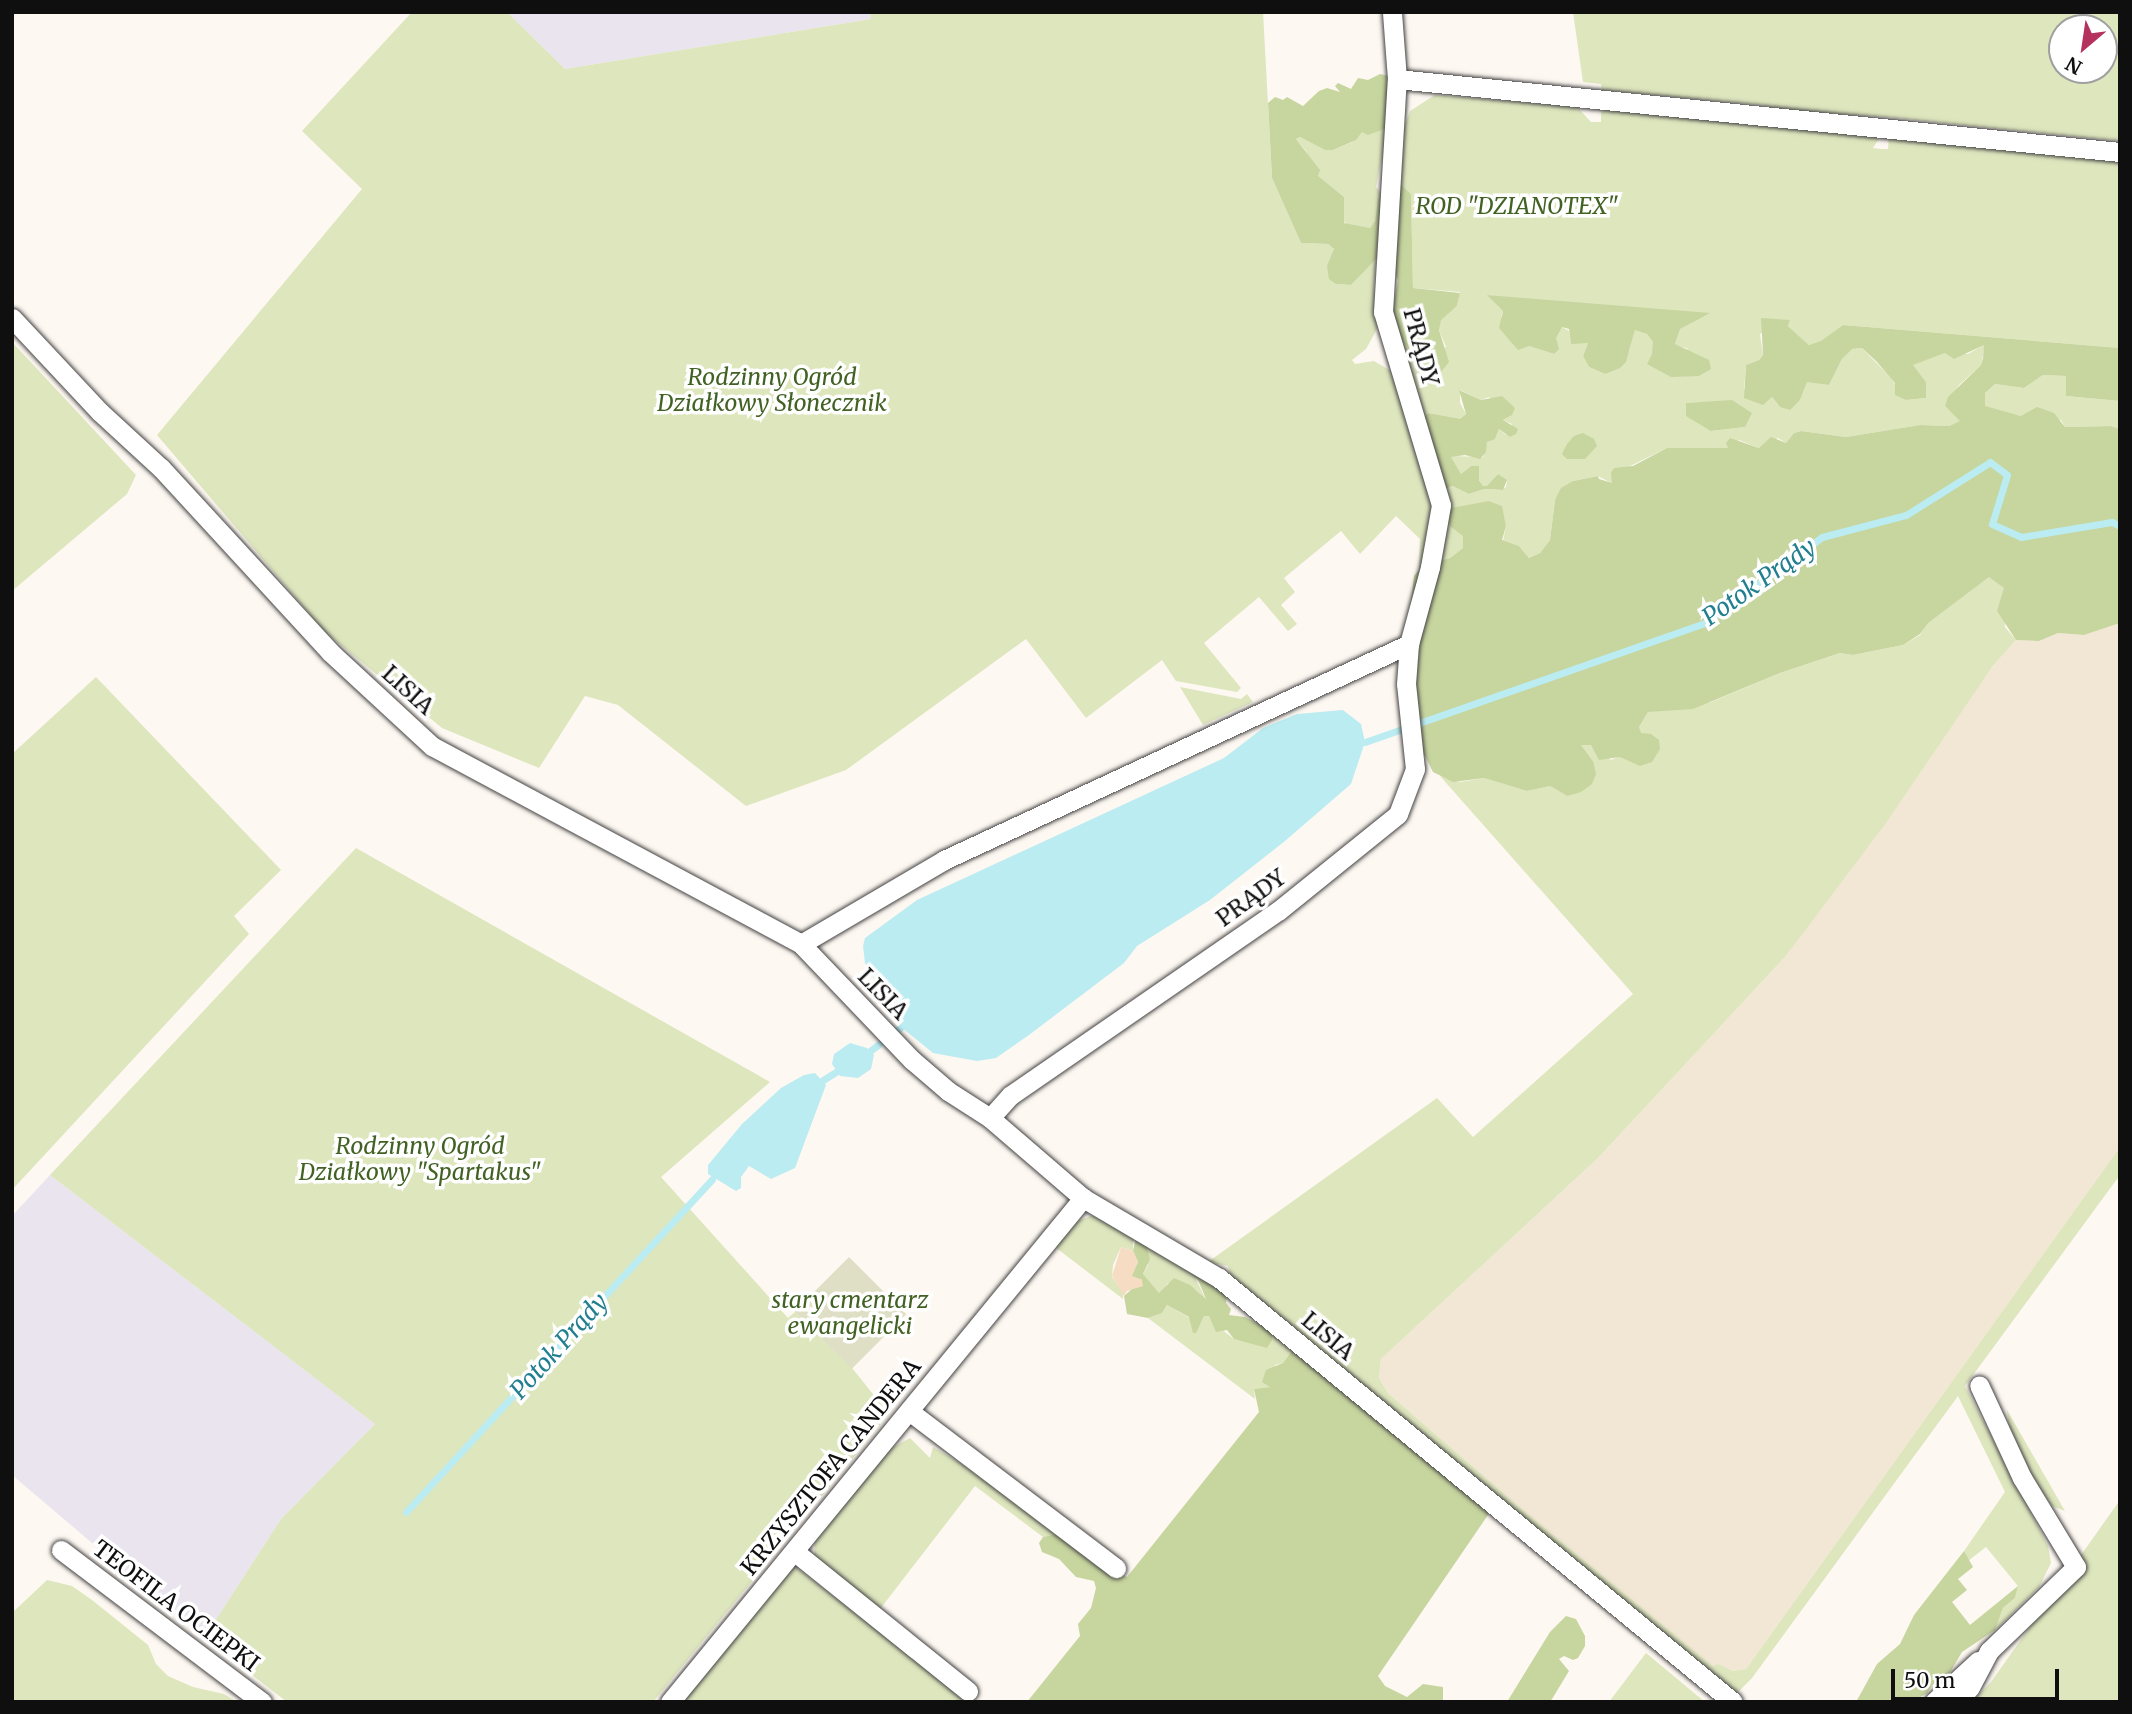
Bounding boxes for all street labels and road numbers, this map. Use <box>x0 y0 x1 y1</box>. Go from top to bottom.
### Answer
street label: PRĄDY <box>1397 305 1445 389</box>
street label: LISIA <box>376 660 440 720</box>
street label: PRĄDY <box>1211 864 1291 932</box>
street label: LISIA <box>852 963 914 1025</box>
street label: LISIA <box>1296 1306 1360 1366</box>
street label: KRZYSZTOFA CANDERA <box>735 1353 927 1581</box>
street label: TEOFILA OCIEPKI <box>87 1534 265 1678</box>

